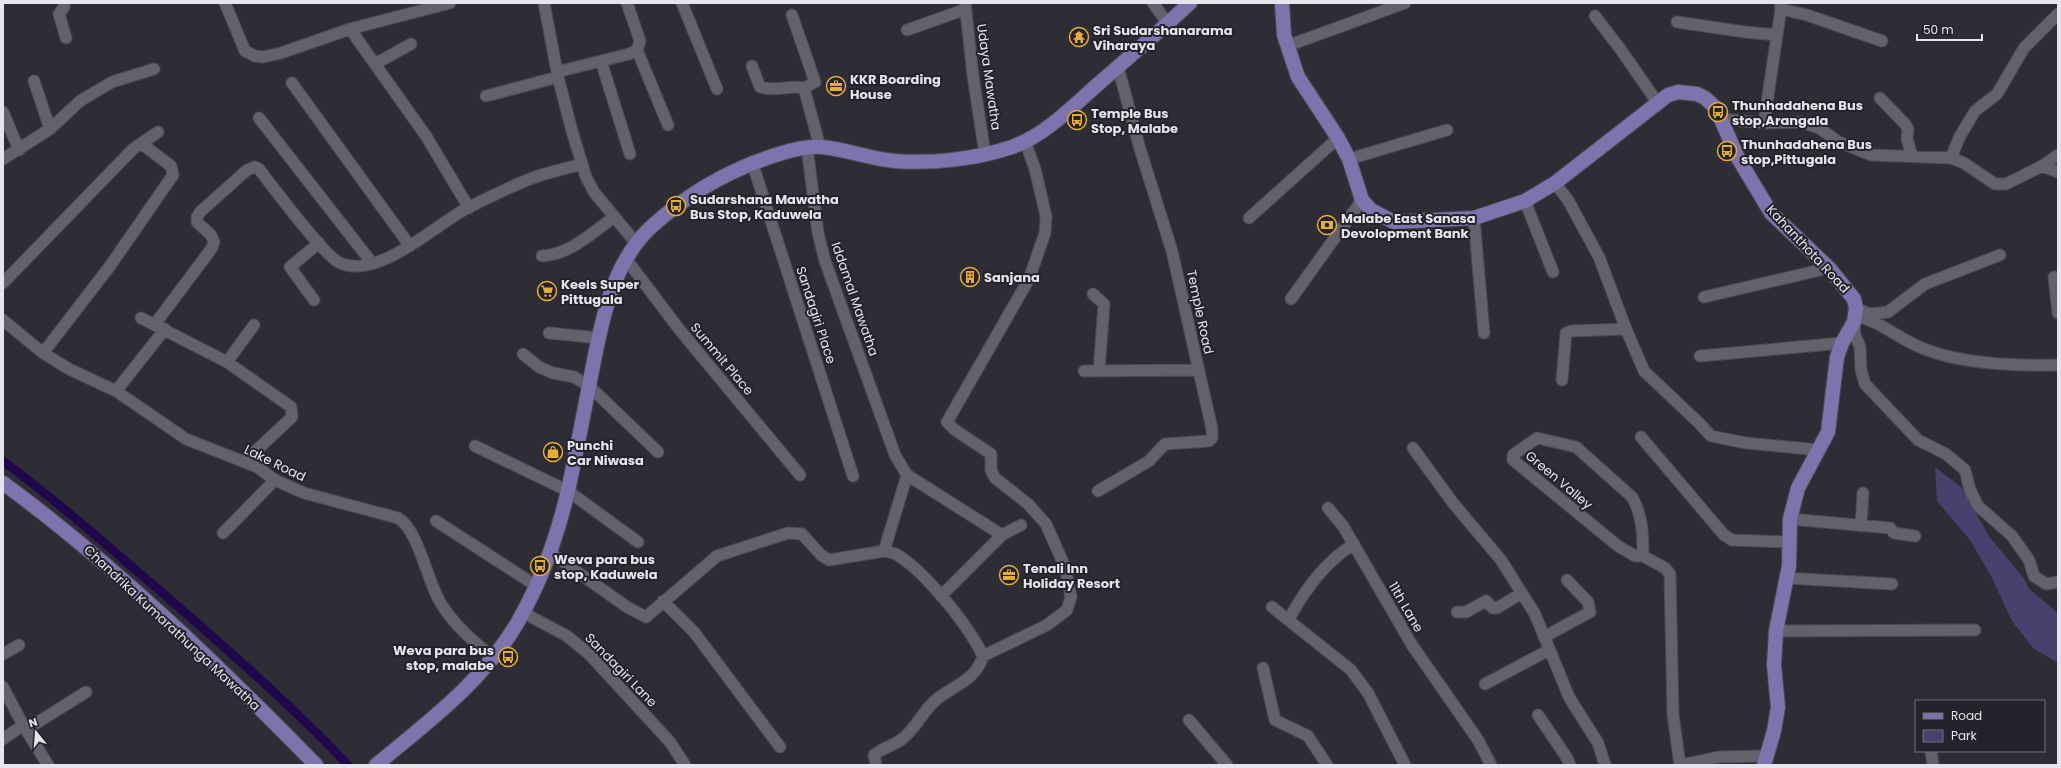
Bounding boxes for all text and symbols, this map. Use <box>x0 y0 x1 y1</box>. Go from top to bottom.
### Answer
scale bar <box>1917 16 1982 42</box>
place label: Sri Sudarshanarama Viharaya <box>1093 21 1233 55</box>
text: 50 m <box>1923 21 1954 38</box>
street label: Udaya Mawatha <box>972 23 1006 131</box>
temple icon: Sri Sudarshanarama Viharaya <box>1068 26 1090 48</box>
place label: KKR Boarding House <box>850 70 941 104</box>
office icon: KKR Boarding House <box>825 75 847 97</box>
place label: Thunhadahena Bus stop,Arangala <box>1732 96 1863 130</box>
bus stop icon: Thunhadahena Bus stop,Arangala <box>1707 101 1729 123</box>
place label: Temple Bus Stop, Malabe <box>1091 104 1178 138</box>
bus stop icon: Temple Bus Stop, Malabe <box>1066 109 1088 131</box>
place label: Thunhadahena Bus stop,Pittugala <box>1741 135 1872 169</box>
bus stop icon: Thunhadahena Bus stop,Pittugala <box>1716 140 1738 162</box>
place label: Sudarshana Mawatha Bus Stop, Kaduwela <box>690 190 839 224</box>
bus stop icon: Sudarshana Mawatha Bus Stop, Kaduwela <box>665 195 687 217</box>
street label: Kahanthota Road <box>1762 201 1854 297</box>
place label: Malabe East Sanasa Devolopment Bank <box>1341 209 1476 243</box>
bank icon: Malabe East Sanasa Devolopment Bank <box>1316 214 1338 236</box>
street label: Iddamal Mawatha <box>827 239 883 359</box>
street label: Sandagiri Place <box>791 264 841 366</box>
building icon: Sanjana <box>959 266 981 288</box>
place label: Sanjana <box>984 268 1040 287</box>
street label: Temple Road <box>1182 268 1218 356</box>
place label: Keels Super Pittugala <box>561 275 640 309</box>
supermarket icon: Keels Super Pittugala <box>536 280 558 302</box>
street label: Summit Place <box>686 319 758 399</box>
place label: Punchi Car Niwasa <box>567 436 644 470</box>
street label: Lake Road <box>241 440 309 486</box>
shop icon: Punchi Car Niwasa <box>542 441 564 463</box>
street label: Green Valley <box>1521 446 1597 514</box>
street label: Chandrika Kumarathunga Mawatha <box>80 541 264 715</box>
place label: Weva para bus stop, Kaduwela <box>554 550 658 584</box>
bus stop icon: Weva para bus stop, Kaduwela <box>529 555 551 577</box>
place label: Tenali Inn Holiday Resort <box>1023 559 1120 593</box>
office icon: Tenali Inn Holiday Resort <box>998 564 1020 586</box>
street label: 11th Lane <box>1384 578 1428 636</box>
street label: Sandagiri Lane <box>581 629 661 711</box>
place label: Weva para bus stop, malabe <box>393 641 494 675</box>
bus stop icon: Weva para bus stop, malabe <box>497 646 519 668</box>
legend <box>1915 700 2045 752</box>
text: Road <box>1951 707 1982 724</box>
north arrow <box>16 712 56 752</box>
text: N <box>27 714 39 731</box>
text: Park <box>1951 727 1978 744</box>

